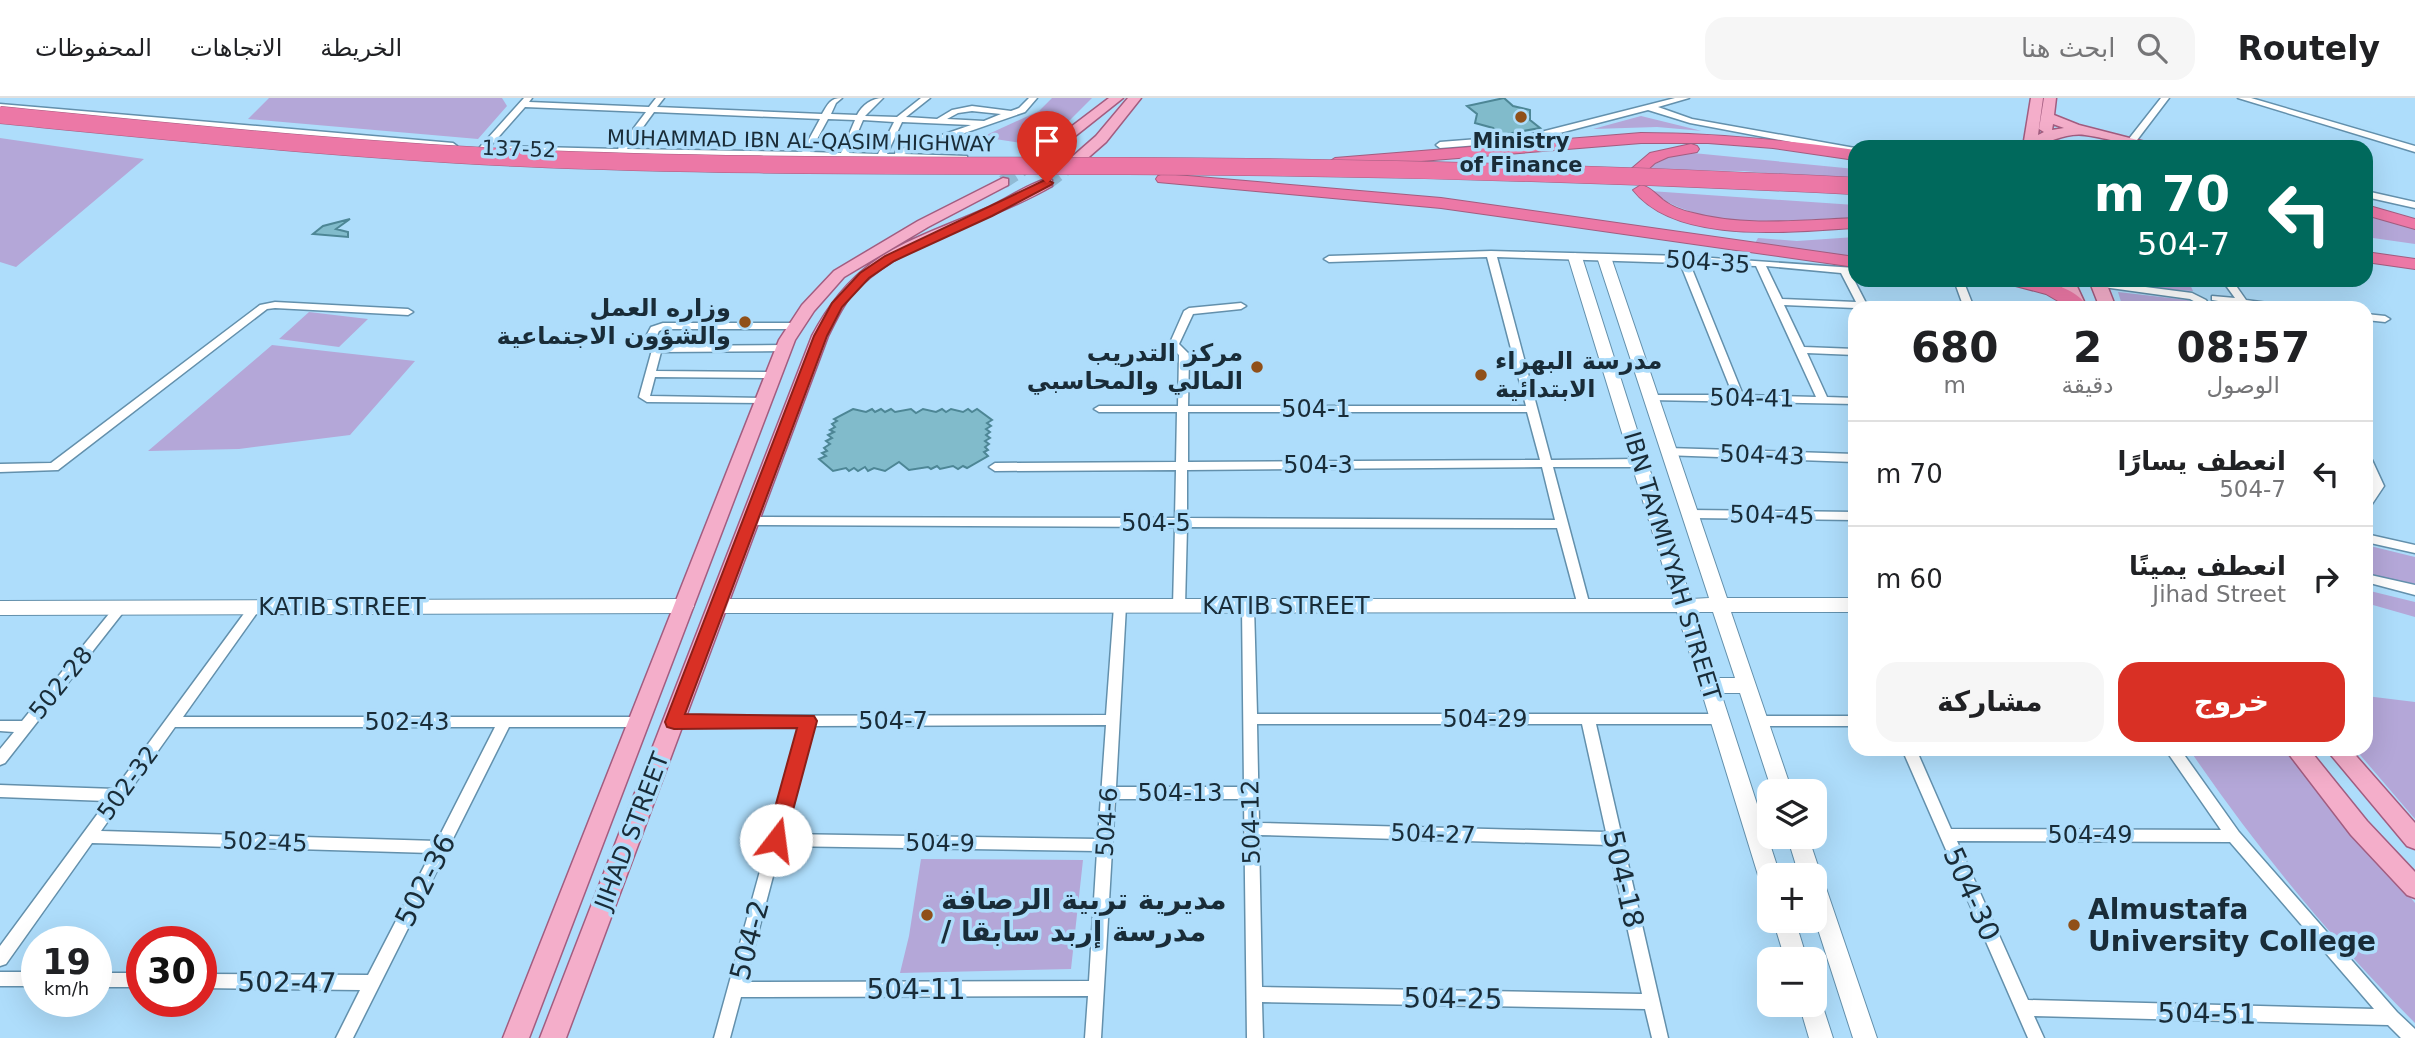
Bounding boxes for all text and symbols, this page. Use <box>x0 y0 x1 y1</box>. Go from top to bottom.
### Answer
search box <box>1705 17 2195 80</box>
icon: search <box>2133 29 2171 67</box>
text: Routely <box>2237 29 2380 68</box>
text: ابحث هنا <box>2021 33 2115 63</box>
text: المحفوظات <box>35 34 152 62</box>
text: الاتجاهات <box>190 34 282 62</box>
text: الخريطة <box>320 34 402 62</box>
marker: Ministry of Finance <box>1513 109 1529 125</box>
pin <box>1017 111 1077 183</box>
icon: arrive <box>1028 122 1066 160</box>
street label: MUHAMMAD IBN AL-QASIM HIGHWAY <box>607 126 996 156</box>
place label: Ministry of Finance <box>1459 129 1583 177</box>
street label: 137-52 <box>481 136 557 162</box>
text: 70 m <box>2094 166 2230 223</box>
icon: left <box>2254 168 2345 259</box>
text: 504-7 <box>2137 225 2230 263</box>
street label: 504-35 <box>1665 245 1751 279</box>
place label: وزاره العمل والشؤون الاجتماعية <box>497 294 731 350</box>
marker: وزاره العمل والشؤون الاجتماعية <box>737 314 753 330</box>
text: 680 <box>1911 323 1999 372</box>
text: 2 <box>2073 323 2102 372</box>
text: 08:57 <box>2176 323 2310 372</box>
place label: مركز التدريب المالي والمحاسبي <box>1027 339 1243 395</box>
place label: مدرسة البهراء الابتدائية <box>1495 347 1662 403</box>
marker: مركز التدريب المالي والمحاسبي <box>1249 359 1265 375</box>
marker: مدرسة البهراء الابتدائية <box>1473 367 1489 383</box>
text: m <box>1944 372 1966 398</box>
text: دقيقة <box>2061 372 2114 398</box>
text: الوصول <box>2207 372 2280 398</box>
street label: 504-41 <box>1709 383 1795 413</box>
street label: 504-1 <box>1281 395 1351 423</box>
street label: IBN TAYMIYYAH STREET <box>1618 428 1726 704</box>
street label: 504-43 <box>1719 440 1805 470</box>
text: انعطف يسارًا <box>2117 446 2286 476</box>
street label: 504-3 <box>1283 451 1353 479</box>
icon: left <box>2307 455 2345 493</box>
text: 70 m <box>1876 459 1943 489</box>
text: 504-7 <box>2219 476 2286 502</box>
street label: 504-45 <box>1729 500 1815 530</box>
street label: 504-5 <box>1121 509 1191 537</box>
text: انعطف يمينًا <box>2129 551 2286 581</box>
icon: right <box>2307 560 2345 598</box>
text: 60 m <box>1876 564 1943 594</box>
text: Jihad Street <box>2152 581 2286 607</box>
street label: KATIB STREET <box>1202 592 1370 620</box>
street label: KATIB STREET <box>258 593 426 621</box>
street label: 502-28 <box>23 641 99 725</box>
button: مشاركة <box>1876 662 2104 742</box>
button: خروج <box>2118 662 2345 742</box>
street label: 504-29 <box>1442 705 1528 733</box>
street label: 504-7 <box>858 707 928 735</box>
street label: 502-43 <box>364 708 450 736</box>
street label: 502-32 <box>92 740 164 826</box>
street label: JIHAD STREET <box>588 748 675 916</box>
street label: 504-13 <box>1137 779 1223 807</box>
street label: 504-12 <box>1236 779 1266 865</box>
map controls <box>1757 779 1827 1017</box>
button: layers <box>1757 779 1827 849</box>
street label: 504-6 <box>1091 786 1123 858</box>
position arrow <box>739 803 813 877</box>
street label: 504-27 <box>1390 819 1476 849</box>
street label: 504-49 <box>2047 821 2133 849</box>
street label: 502-45 <box>222 827 308 857</box>
street label: 504-18 <box>1596 827 1651 931</box>
street label: 504-9 <box>905 828 975 858</box>
street label: 502-36 <box>388 829 463 932</box>
street label: 504-30 <box>1936 842 2007 946</box>
button: + <box>1757 863 1827 933</box>
place label: مديرية تربية الرصافة / مدرسة إربد سابقا <box>941 883 1227 949</box>
place label: Almustafa University College <box>2088 893 2376 958</box>
street label: 504-2 <box>723 897 776 984</box>
marker: مديرية تربية الرصافة / مدرسة إربد سابقا <box>919 907 935 923</box>
marker: Almustafa University College <box>2066 917 2082 933</box>
speed limit sign: 30 <box>126 926 217 1017</box>
text: 19 <box>42 942 91 982</box>
button: − <box>1757 947 1827 1017</box>
street label: 502-47 <box>237 965 337 1000</box>
street label: 504-11 <box>866 973 966 1006</box>
text: km/h <box>44 978 89 999</box>
street label: 504-25 <box>1403 981 1503 1016</box>
street label: 504-51 <box>2157 996 2257 1031</box>

